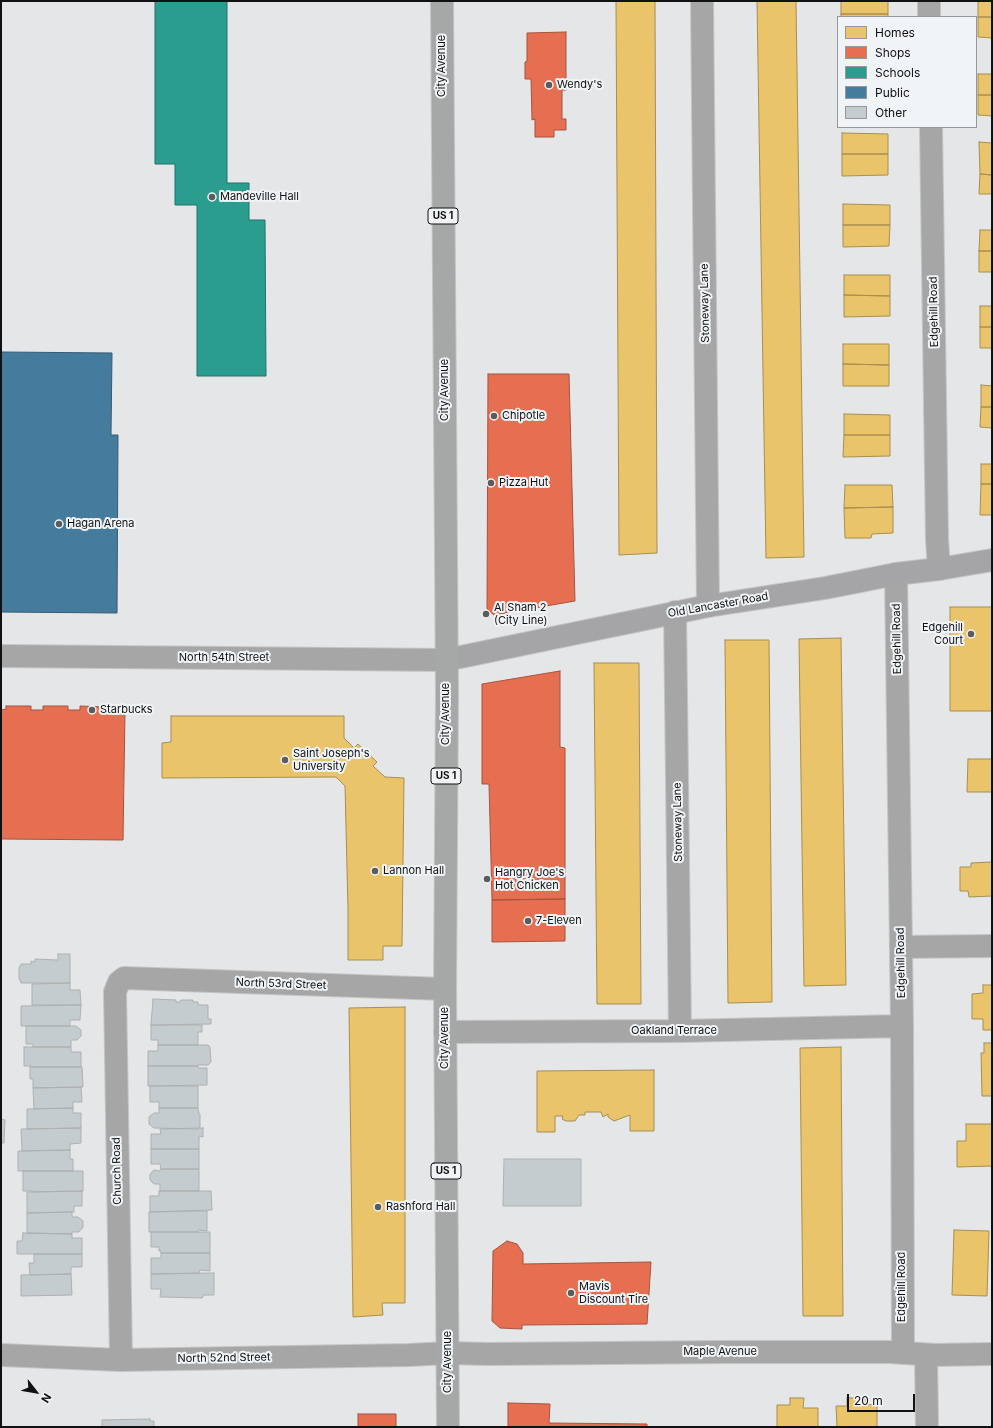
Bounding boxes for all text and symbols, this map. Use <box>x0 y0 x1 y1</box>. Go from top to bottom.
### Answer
legend <box>837 16 977 128</box>
text: Homes <box>875 25 915 40</box>
street label: City Avenue <box>435 35 449 97</box>
text: Shops <box>875 45 911 60</box>
text: Schools <box>875 65 920 80</box>
place label: Wendy's <box>557 78 602 92</box>
marker: Wendy's <box>544 80 554 90</box>
text: Public <box>875 85 910 100</box>
text: Other <box>875 105 907 120</box>
place label: Mandeville Hall <box>220 190 299 204</box>
marker: Mandeville Hall <box>207 192 217 202</box>
road number: US 1 <box>428 208 458 224</box>
street label: Stoneway Lane <box>698 263 712 343</box>
street label: Edgehill Road <box>927 277 941 347</box>
street label: City Avenue <box>438 359 452 421</box>
place label: Chipotle <box>502 409 545 423</box>
marker: Chipotle <box>489 411 499 421</box>
place label: Pizza Hut <box>499 476 548 490</box>
marker: Pizza Hut <box>486 478 496 488</box>
place label: Hagan Arena <box>67 517 135 531</box>
marker: Hagan Arena <box>54 519 64 529</box>
street label: Old Lancaster Road <box>667 590 769 620</box>
place label: Al Sham 2 (City Line) <box>494 601 547 627</box>
street label: Edgehill Road <box>890 604 904 674</box>
marker: Al Sham 2 (City Line) <box>481 609 491 619</box>
place label: Edgehill Court <box>922 621 963 647</box>
marker: Edgehill Court <box>966 629 976 639</box>
street label: North 54th Street <box>179 651 269 665</box>
street label: City Avenue <box>439 683 453 745</box>
place label: Starbucks <box>100 703 153 717</box>
marker: Starbucks <box>87 705 97 715</box>
place label: Saint Joseph's University <box>293 747 370 773</box>
marker: Saint Joseph's University <box>280 755 290 765</box>
road number: US 1 <box>431 768 461 784</box>
street label: Stoneway Lane <box>671 782 685 862</box>
place label: Lannon Hall <box>383 864 444 878</box>
marker: Lannon Hall <box>370 866 380 876</box>
place label: Hangry Joe's Hot Chicken <box>495 866 564 892</box>
marker: Hangry Joe's Hot Chicken <box>482 874 492 884</box>
place label: 7-Eleven <box>536 914 582 928</box>
marker: 7-Eleven <box>523 916 533 926</box>
street label: Edgehill Road <box>894 928 908 998</box>
street label: North 53rd Street <box>235 976 327 992</box>
street label: City Avenue <box>438 1007 452 1069</box>
street label: Oakland Terrace <box>631 1024 717 1038</box>
street label: Church Road <box>110 1137 124 1205</box>
road number: US 1 <box>431 1163 461 1179</box>
place label: Rashford Hall <box>386 1200 455 1214</box>
marker: Rashford Hall <box>373 1202 383 1212</box>
street label: Edgehill Road <box>895 1252 909 1322</box>
place label: Mavis Discount Tire <box>579 1280 648 1306</box>
marker: Mavis Discount Tire <box>566 1288 576 1298</box>
street label: City Avenue <box>441 1331 455 1393</box>
street label: Maple Avenue <box>683 1345 757 1359</box>
street label: North 52nd Street <box>177 1351 271 1365</box>
north arrow <box>16 1372 56 1412</box>
scale bar <box>849 1386 917 1412</box>
text: N <box>38 1391 54 1405</box>
text: 20 m <box>854 1393 883 1408</box>

